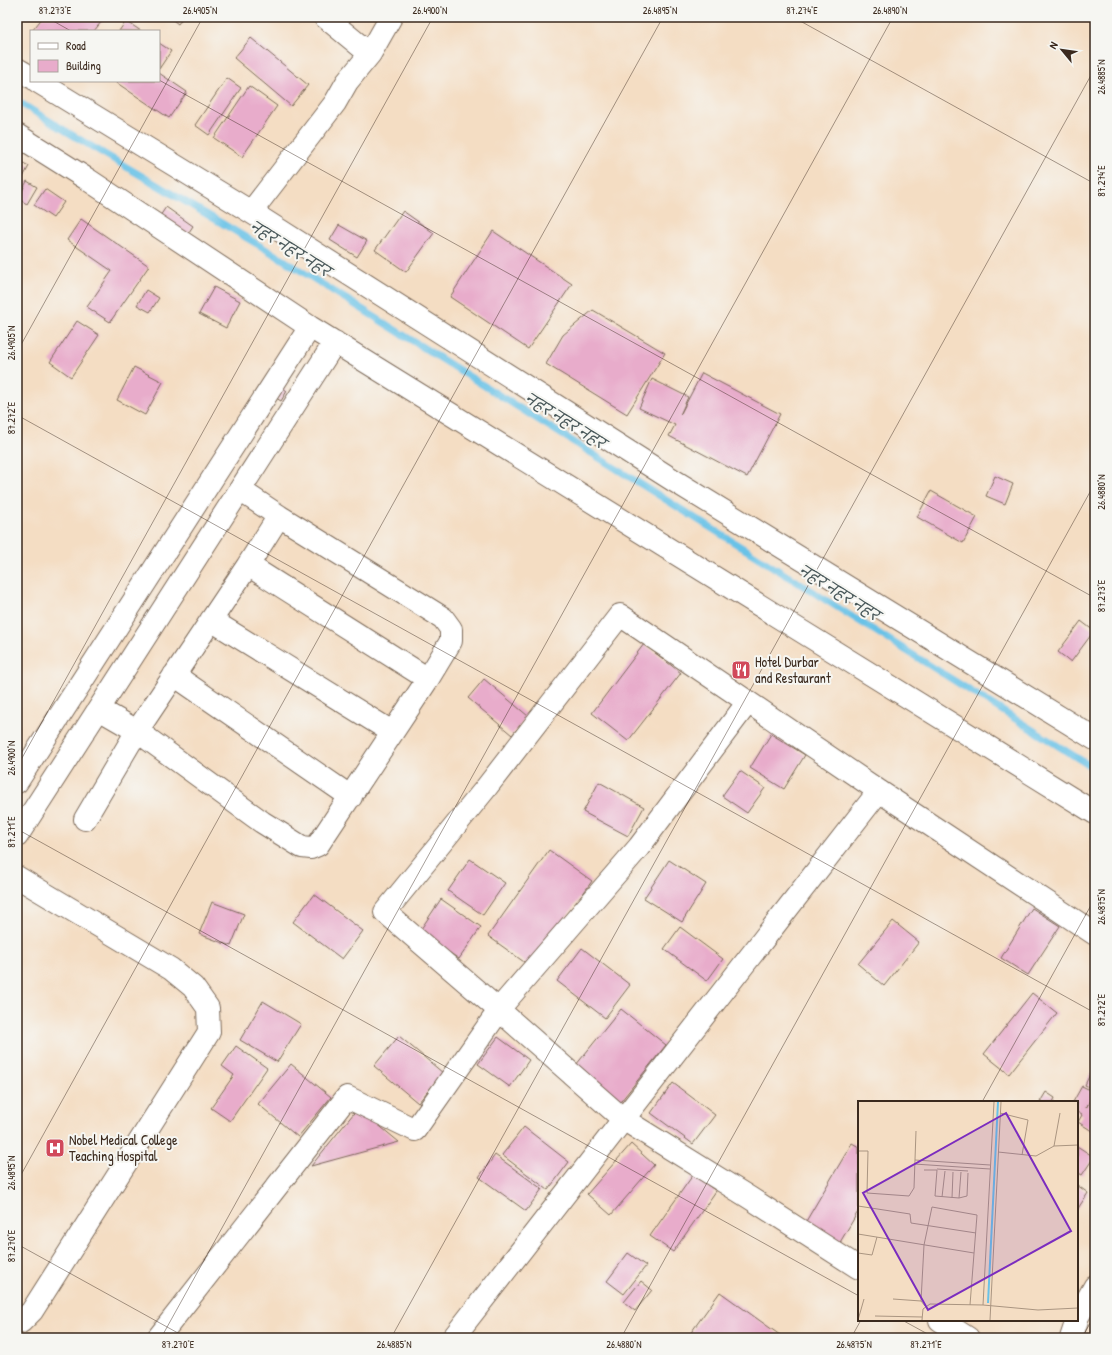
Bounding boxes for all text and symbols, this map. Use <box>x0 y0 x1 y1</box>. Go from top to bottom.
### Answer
text: 87.273°E <box>39 4 72 17</box>
text: 26.4905°N <box>183 4 217 17</box>
text: 26.4900°N <box>413 4 447 17</box>
text: 26.4895°N <box>643 4 677 17</box>
text: 87.274°E <box>786 4 818 17</box>
text: 26.4890°N <box>873 4 907 17</box>
legend <box>30 30 160 82</box>
north arrow <box>1042 30 1082 70</box>
text: Road <box>66 37 86 54</box>
text: N <box>1046 39 1061 51</box>
text: Building <box>66 57 101 74</box>
text: 26.4885°N <box>1095 59 1108 95</box>
text: 87.274°E <box>1095 165 1108 197</box>
water label: नहर नहर नहर <box>246 216 338 284</box>
text: 26.4905°N <box>5 326 18 360</box>
water label: नहर नहर नहर <box>521 388 613 456</box>
text: 87.272°E <box>5 401 18 434</box>
text: 26.4880°N <box>1095 474 1108 510</box>
water label: नहर नहर नहर <box>795 560 887 628</box>
text: 87.273°E <box>1095 579 1108 612</box>
place label: Hotel Durbar and Restaurant <box>755 652 831 687</box>
restaurant icon: Hotel Durbar and Restaurant <box>730 659 752 681</box>
text: 26.4900°N <box>5 741 18 775</box>
text: 87.271°E <box>5 816 18 848</box>
text: 26.4875°N <box>1095 889 1108 925</box>
text: 87.272°E <box>1095 993 1108 1026</box>
inset map <box>858 1101 1078 1321</box>
place label: Nobel Medical College Teaching Hospital <box>69 1130 178 1166</box>
hospital icon: Nobel Medical College Teaching Hospital <box>44 1137 66 1159</box>
text: 26.4895°N <box>5 1156 18 1190</box>
text: 87.270°E <box>5 1229 18 1262</box>
text: 87.270°E <box>162 1338 195 1351</box>
text: 26.4885°N <box>376 1338 412 1351</box>
text: 26.4880°N <box>606 1338 642 1351</box>
text: 26.4875°N <box>836 1338 872 1351</box>
text: 87.271°E <box>910 1338 942 1351</box>

